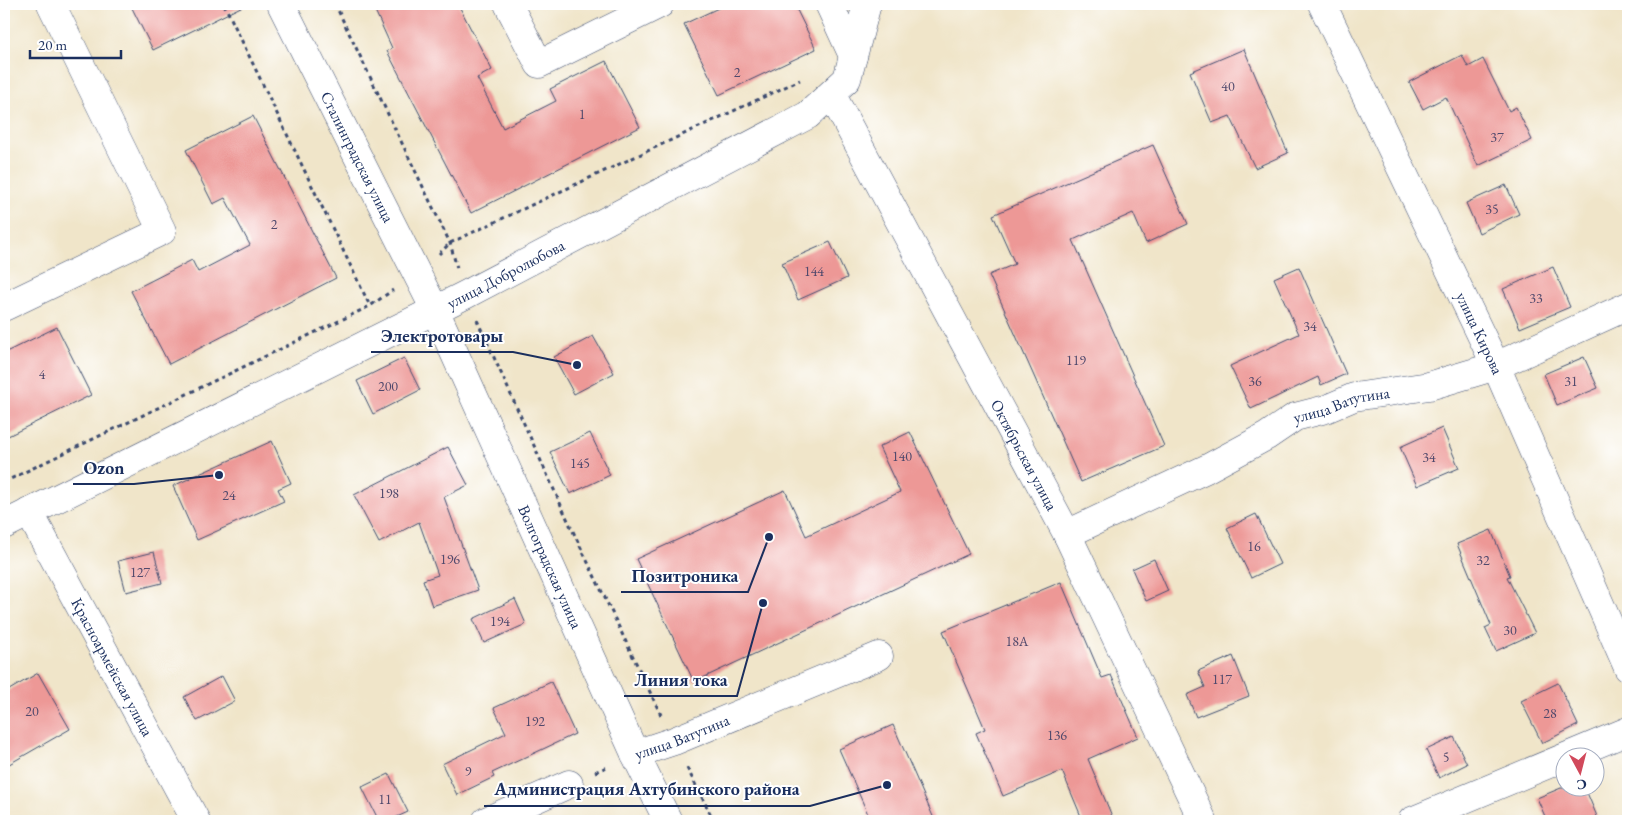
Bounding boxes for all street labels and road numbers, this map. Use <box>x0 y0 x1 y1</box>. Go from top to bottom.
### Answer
street label: Сталинградская улица <box>316 88 400 226</box>
street label: улица Добролюбова <box>443 234 569 313</box>
street label: улица Кирова <box>1451 288 1509 378</box>
street label: улица Ватутина <box>1291 381 1391 428</box>
street label: Октябрьская улица <box>986 395 1063 515</box>
street label: Волгоградская улица <box>514 501 588 632</box>
street label: Красноармейская улица <box>67 594 159 740</box>
street label: улица Ватутина <box>632 709 733 764</box>

